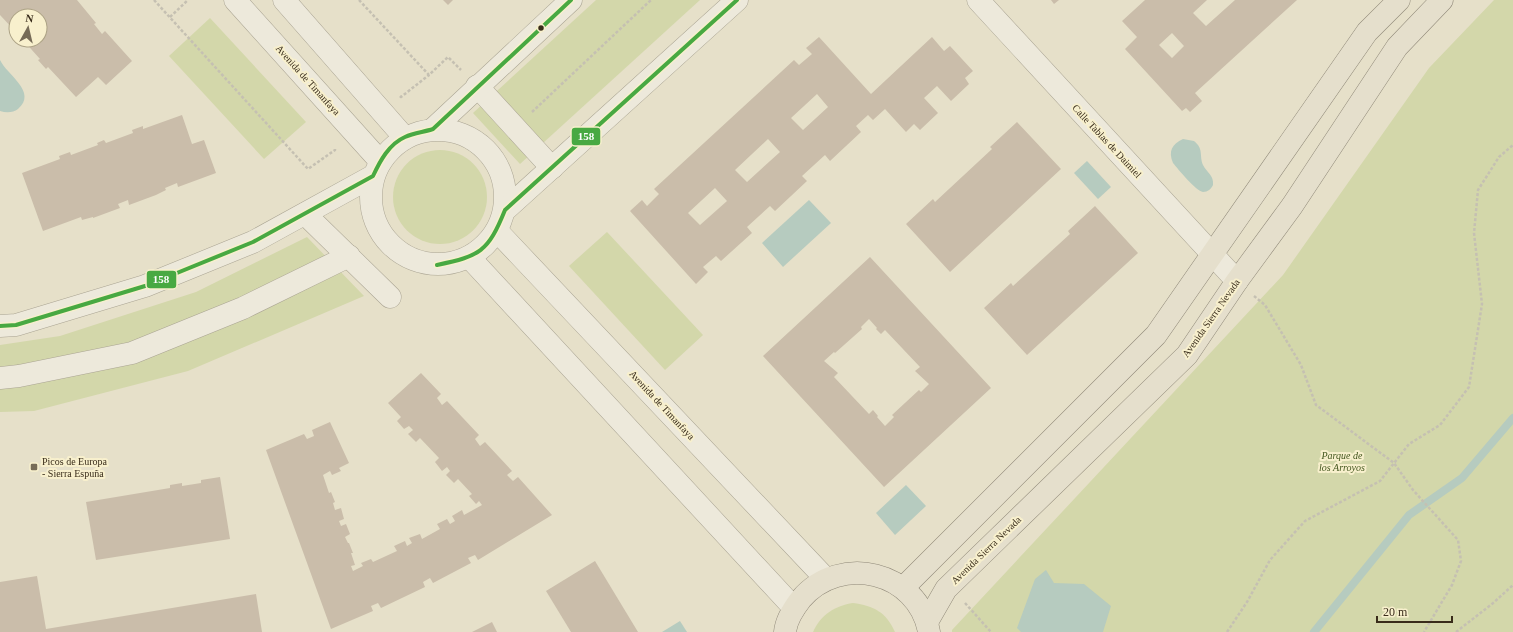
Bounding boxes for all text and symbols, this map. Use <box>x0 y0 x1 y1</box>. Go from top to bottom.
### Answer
north arrow <box>8 8 48 48</box>
text: N <box>25 12 34 25</box>
unlabelled marker <box>536 23 546 33</box>
street label: Avenida de Timanfaya <box>274 43 343 118</box>
street label: Calle Tablas de Daimiel <box>1070 102 1144 180</box>
line badge: 158 <box>571 127 601 146</box>
text: 158 <box>578 130 595 142</box>
line badge: 158 <box>146 270 177 289</box>
text: 158 <box>153 273 170 285</box>
street label: Avenida Sierra Nevada <box>1180 276 1242 359</box>
street label: Avenida de Timanfaya <box>627 368 697 442</box>
park label: Parque de los Arroyos <box>1319 450 1365 473</box>
place label: Picos de Europa - Sierra Espuña <box>42 456 108 479</box>
marker: Picos de Europa - Sierra Espuña <box>29 462 39 472</box>
street label: Avenida Sierra Nevada <box>949 514 1024 586</box>
scale bar <box>1377 598 1452 624</box>
text: 20 m <box>1383 605 1408 619</box>

